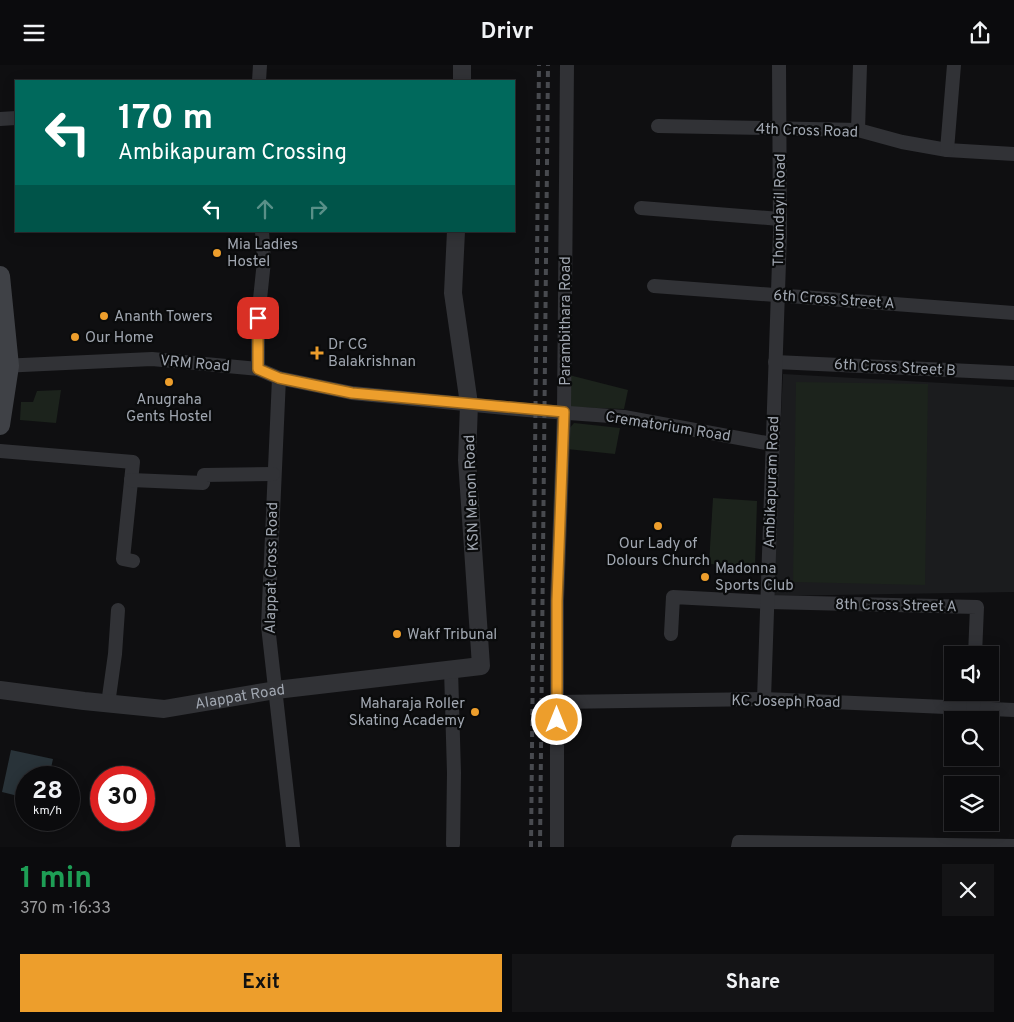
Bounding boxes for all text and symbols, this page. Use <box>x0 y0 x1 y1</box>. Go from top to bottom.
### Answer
icon: menu <box>20 19 48 47</box>
text: Drivr <box>481 19 533 46</box>
icon: share <box>966 19 994 47</box>
text: 170 m <box>118 97 213 141</box>
icon: left <box>35 100 100 165</box>
street label: 4th Cross Road <box>755 120 858 143</box>
text: Ambikapuram Crossing <box>118 140 347 167</box>
street label: Thoundayil Road <box>770 153 791 267</box>
icon: left <box>198 195 226 223</box>
icon: ahead <box>251 195 279 223</box>
icon: right <box>304 195 332 223</box>
place label: Mia Ladies Hostel <box>227 236 298 272</box>
marker: Mia Ladies Hostel <box>211 247 223 259</box>
street label: Parambithara Road <box>557 256 576 386</box>
street label: 6th Cross Street A <box>773 287 895 314</box>
pin <box>237 297 279 339</box>
icon: arrive <box>244 304 272 332</box>
place label: Ananth Towers <box>114 308 213 327</box>
marker: Ananth Towers <box>98 310 110 322</box>
place label: Our Home <box>85 329 154 348</box>
marker: Our Home <box>69 331 81 343</box>
place label: Dr CG Balakrishnan <box>328 336 416 372</box>
marker: Dr CG Balakrishnan <box>310 346 324 360</box>
street label: VRM Road <box>159 352 230 377</box>
street label: 6th Cross Street B <box>834 356 956 381</box>
marker: Anugraha Gents Hostel <box>163 376 175 388</box>
place label: Anugraha Gents Hostel <box>126 391 212 427</box>
street label: Crematorium Road <box>604 408 732 447</box>
street label: Ambikapuram Road <box>761 416 784 549</box>
street label: KSN Menon Road <box>461 434 484 552</box>
street label: Alappat Cross Road <box>262 502 283 634</box>
marker: Our Lady of Dolours Church <box>652 520 664 532</box>
place label: Our Lady of Dolours Church <box>606 535 710 571</box>
place label: Madonna Sports Club <box>715 560 794 596</box>
marker: Madonna Sports Club <box>699 571 711 583</box>
street label: 8th Cross Street A <box>835 596 957 617</box>
place label: Wakf Tribunal <box>407 626 497 645</box>
marker: Wakf Tribunal <box>391 628 403 640</box>
map controls <box>944 646 999 831</box>
button: sound <box>944 646 999 701</box>
street label: Alappat Road <box>194 681 286 715</box>
street label: KC Joseph Road <box>731 692 841 713</box>
position arrow <box>530 693 582 745</box>
place label: Maharaja Roller Skating Academy <box>349 695 465 731</box>
marker: Maharaja Roller Skating Academy <box>469 706 481 718</box>
button: search <box>944 711 999 766</box>
speed limit sign: 30 <box>90 766 155 831</box>
text: 28 <box>32 776 63 808</box>
button: layers <box>944 776 999 831</box>
text: km/h <box>33 803 62 819</box>
text: 1 min <box>20 861 92 898</box>
button: close <box>942 864 994 916</box>
text: 370 m · 16:33 <box>20 899 111 919</box>
button: Exit <box>20 954 502 1012</box>
button: Share <box>512 954 994 1012</box>

